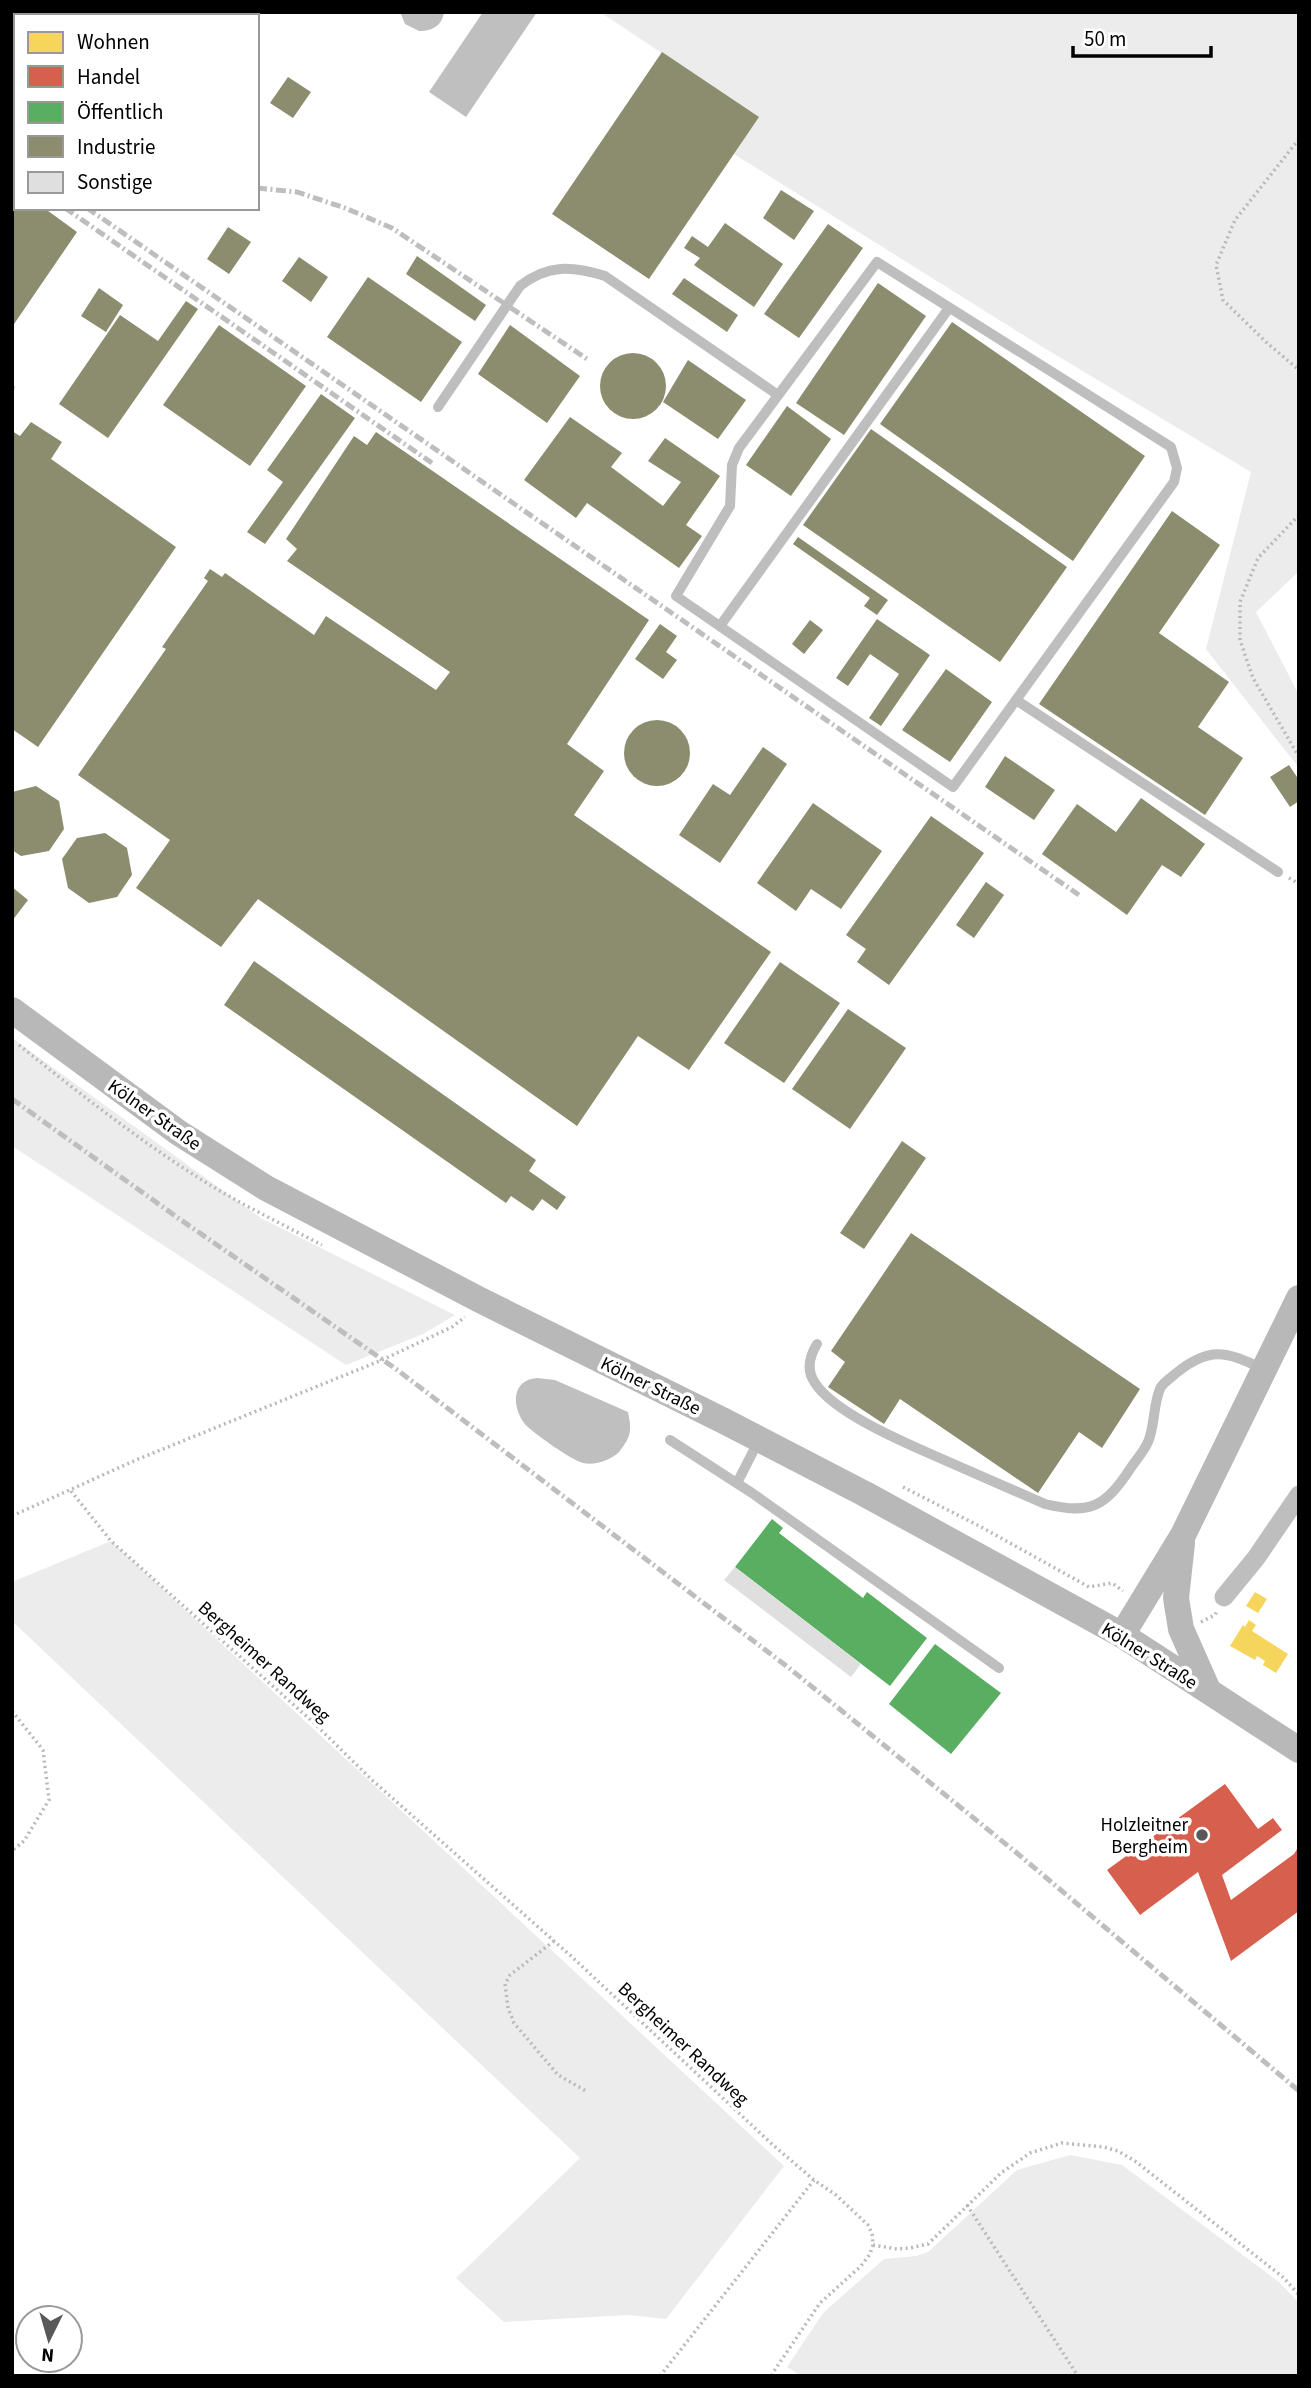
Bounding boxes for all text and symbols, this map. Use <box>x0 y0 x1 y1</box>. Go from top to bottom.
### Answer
legend <box>14 14 259 210</box>
scale bar <box>1073 14 1211 58</box>
text: 50 m <box>1084 24 1126 54</box>
text: Wohnen <box>77 27 150 57</box>
text: Handel <box>77 62 140 92</box>
text: Öffentlich <box>77 97 163 127</box>
text: Industrie <box>77 132 155 162</box>
text: Sonstige <box>77 167 152 197</box>
street label: Kölner Straße <box>102 1073 206 1157</box>
street label: Kölner Straße <box>596 1350 705 1422</box>
street label: Bergheimer Randweg <box>192 1595 337 1729</box>
street label: Kölner Straße <box>1096 1616 1202 1696</box>
place label: Holzleitner Bergheim <box>1101 1812 1188 1861</box>
marker: Holzleitner Bergheim <box>1194 1827 1210 1843</box>
street label: Bergheimer Randweg <box>612 1976 755 2112</box>
north arrow <box>14 2304 84 2374</box>
text: N <box>40 2340 55 2368</box>

